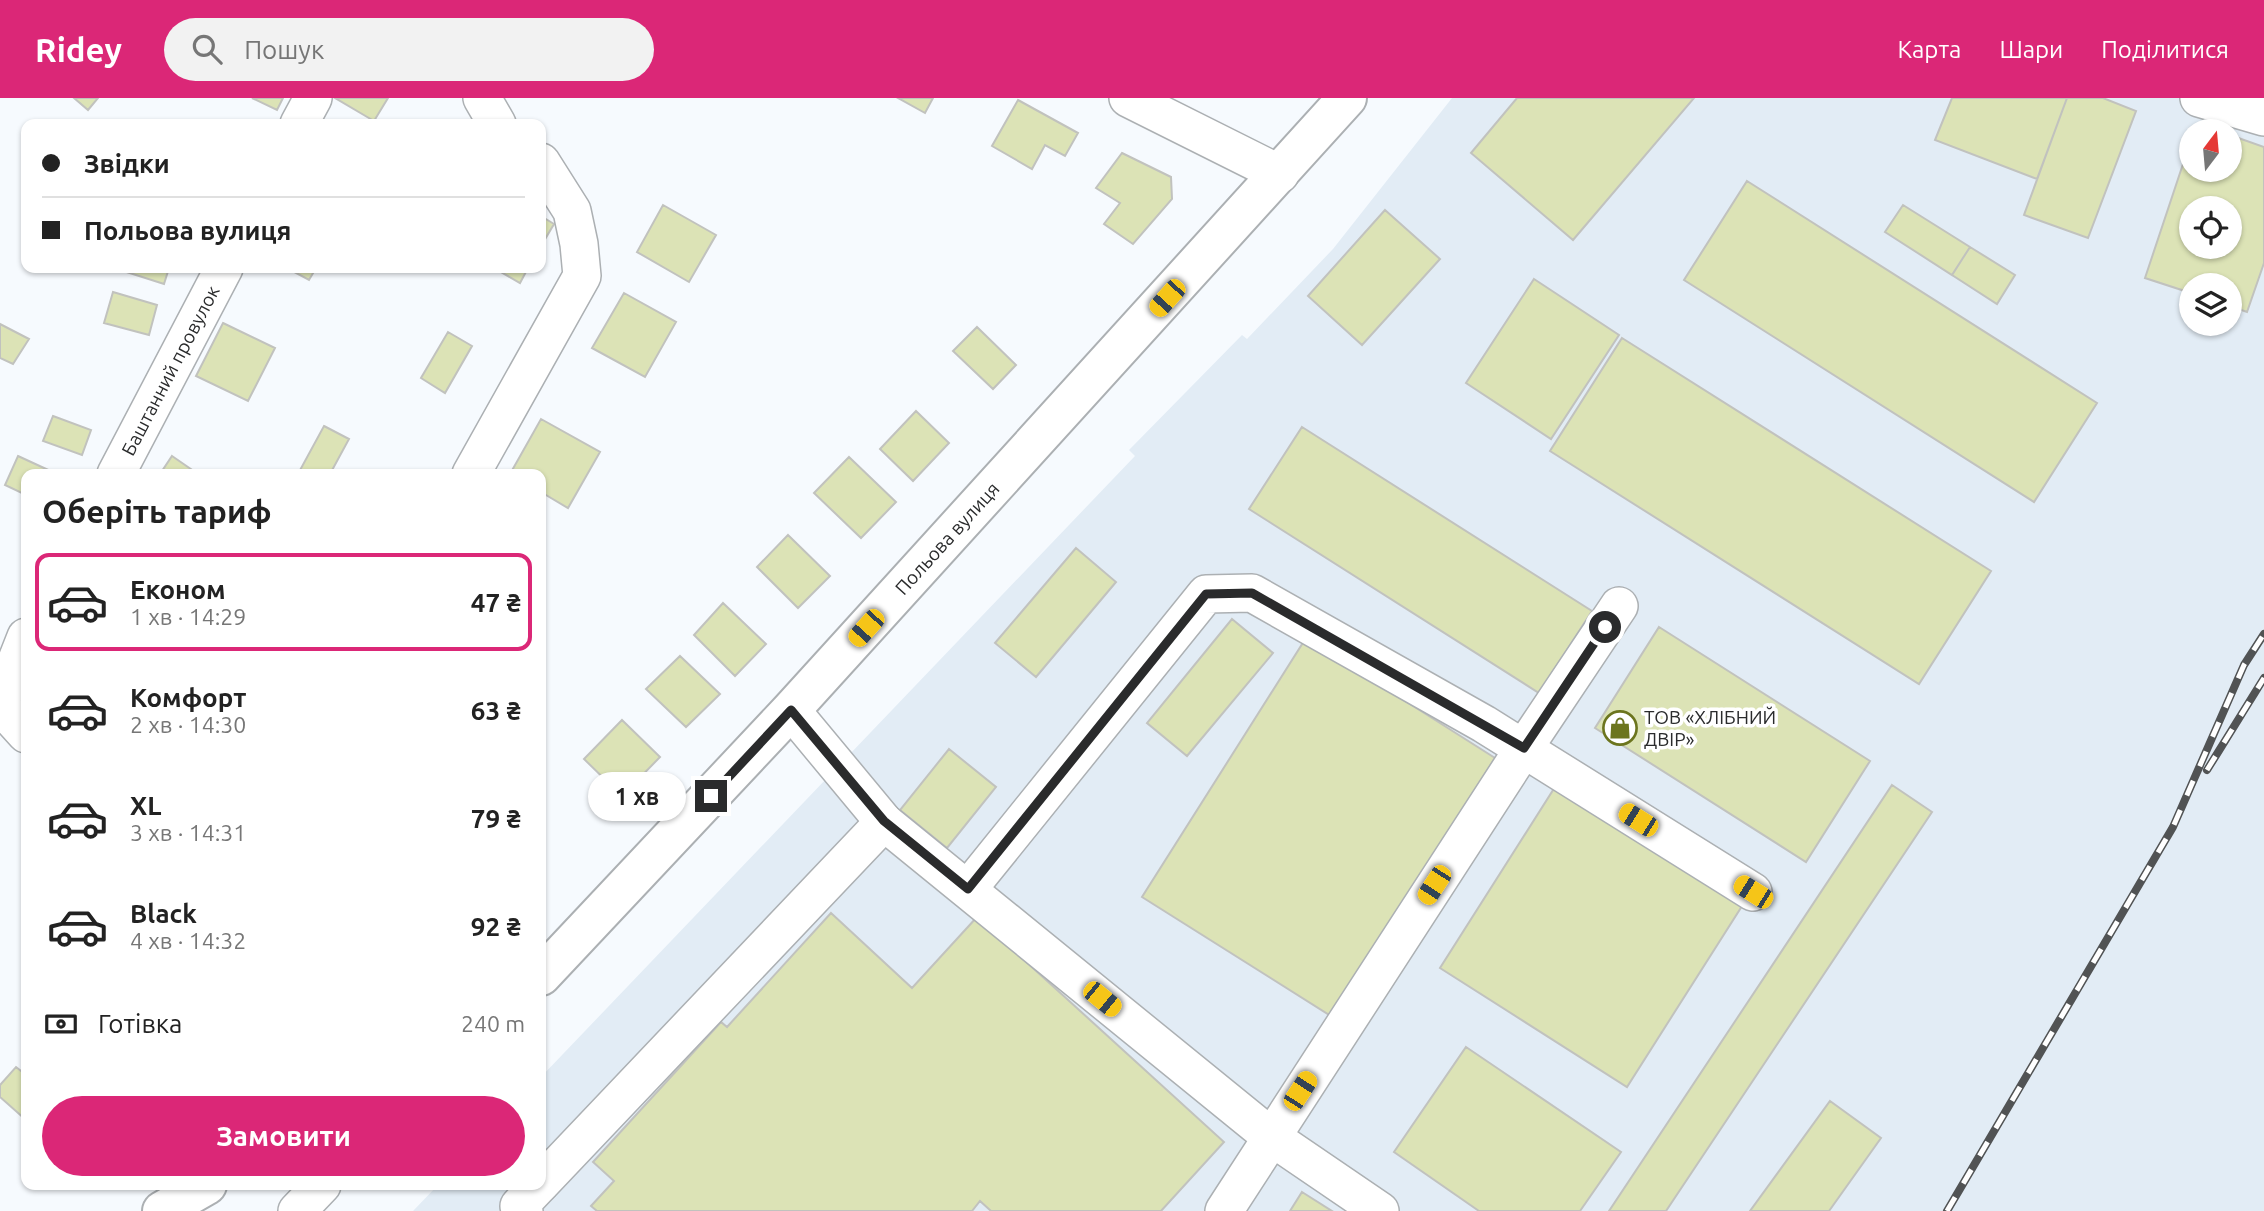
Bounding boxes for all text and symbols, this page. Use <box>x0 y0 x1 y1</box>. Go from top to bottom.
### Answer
search box <box>164 18 654 81</box>
icon: search <box>188 30 226 68</box>
text: Ridey <box>35 31 122 68</box>
text: Пошук <box>244 35 324 64</box>
text: Карта <box>1897 36 1961 63</box>
text: Шари <box>1999 36 2063 63</box>
text: Поділитися <box>2101 36 2229 63</box>
north arrow <box>2179 119 2242 182</box>
map controls <box>2179 119 2242 336</box>
text: Звідки <box>84 149 170 178</box>
button: locate <box>2179 196 2242 259</box>
text: Польова вулиця <box>84 216 292 245</box>
button: layers <box>2179 273 2242 336</box>
car <box>1146 275 1189 321</box>
street label: Баштанний провулок <box>117 281 224 459</box>
street label: Польова вулиця <box>890 478 1004 599</box>
text: Оберіть тариф <box>42 493 272 529</box>
icon: car <box>46 571 109 634</box>
text: Економ <box>130 575 226 604</box>
text: 47 ₴ <box>471 588 521 617</box>
text: 1 хв · 14:29 <box>130 604 246 629</box>
car <box>845 605 888 651</box>
route start <box>1589 611 1621 643</box>
icon: car <box>46 679 109 742</box>
text: Комфорт <box>130 683 246 712</box>
text: 63 ₴ <box>471 696 521 725</box>
place label: ТОВ «ХЛІБНИЙ ДВІР» <box>1644 706 1776 750</box>
shop icon: ТОВ «ХЛІБНИЙ ДВІР» <box>1601 709 1639 747</box>
text: 2 хв · 14:30 <box>130 712 246 737</box>
callout: 1 хв <box>588 772 686 820</box>
route end <box>695 780 727 812</box>
text: 1 хв <box>615 784 659 809</box>
icon: car <box>46 787 109 850</box>
text: XL <box>130 791 161 820</box>
car <box>1615 800 1662 840</box>
text: 79 ₴ <box>471 804 521 833</box>
text: 3 хв · 14:31 <box>130 820 246 845</box>
car <box>1414 862 1455 908</box>
car <box>1730 872 1777 912</box>
icon: car <box>46 895 109 958</box>
text: Black <box>130 899 197 928</box>
text: 92 ₴ <box>471 912 521 941</box>
text: 4 хв · 14:32 <box>130 928 246 953</box>
car <box>1080 978 1125 1020</box>
icon: cash <box>42 1005 80 1043</box>
text: Готівка <box>98 1009 182 1038</box>
text: 240 m <box>461 1011 525 1036</box>
car <box>1280 1068 1321 1114</box>
button: Замовити <box>42 1096 525 1176</box>

